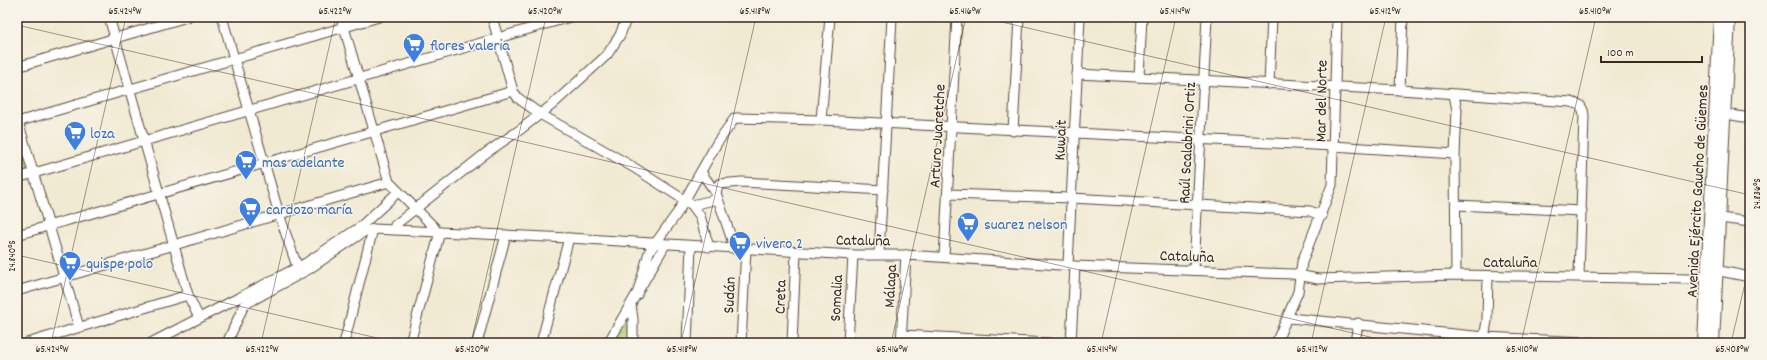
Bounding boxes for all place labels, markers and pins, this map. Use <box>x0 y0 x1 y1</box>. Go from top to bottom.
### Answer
supermarket icon: flores valeria <box>401 31 427 64</box>
place label: flores valeria <box>430 35 510 58</box>
supermarket icon: loza <box>62 119 88 152</box>
place label: loza <box>90 123 115 146</box>
supermarket icon: mas adelante <box>233 148 259 181</box>
place label: mas adelante <box>262 152 345 175</box>
supermarket icon: cardozo maría <box>237 195 263 228</box>
place label: cardozo maría <box>266 199 353 222</box>
supermarket icon: suarez nelson <box>955 210 981 243</box>
place label: suarez nelson <box>984 214 1067 237</box>
supermarket icon: vivero 2 <box>727 229 753 262</box>
place label: vivero 2 <box>756 233 803 256</box>
supermarket icon: quispe polo <box>57 249 83 282</box>
place label: quispe polo <box>86 253 153 276</box>

